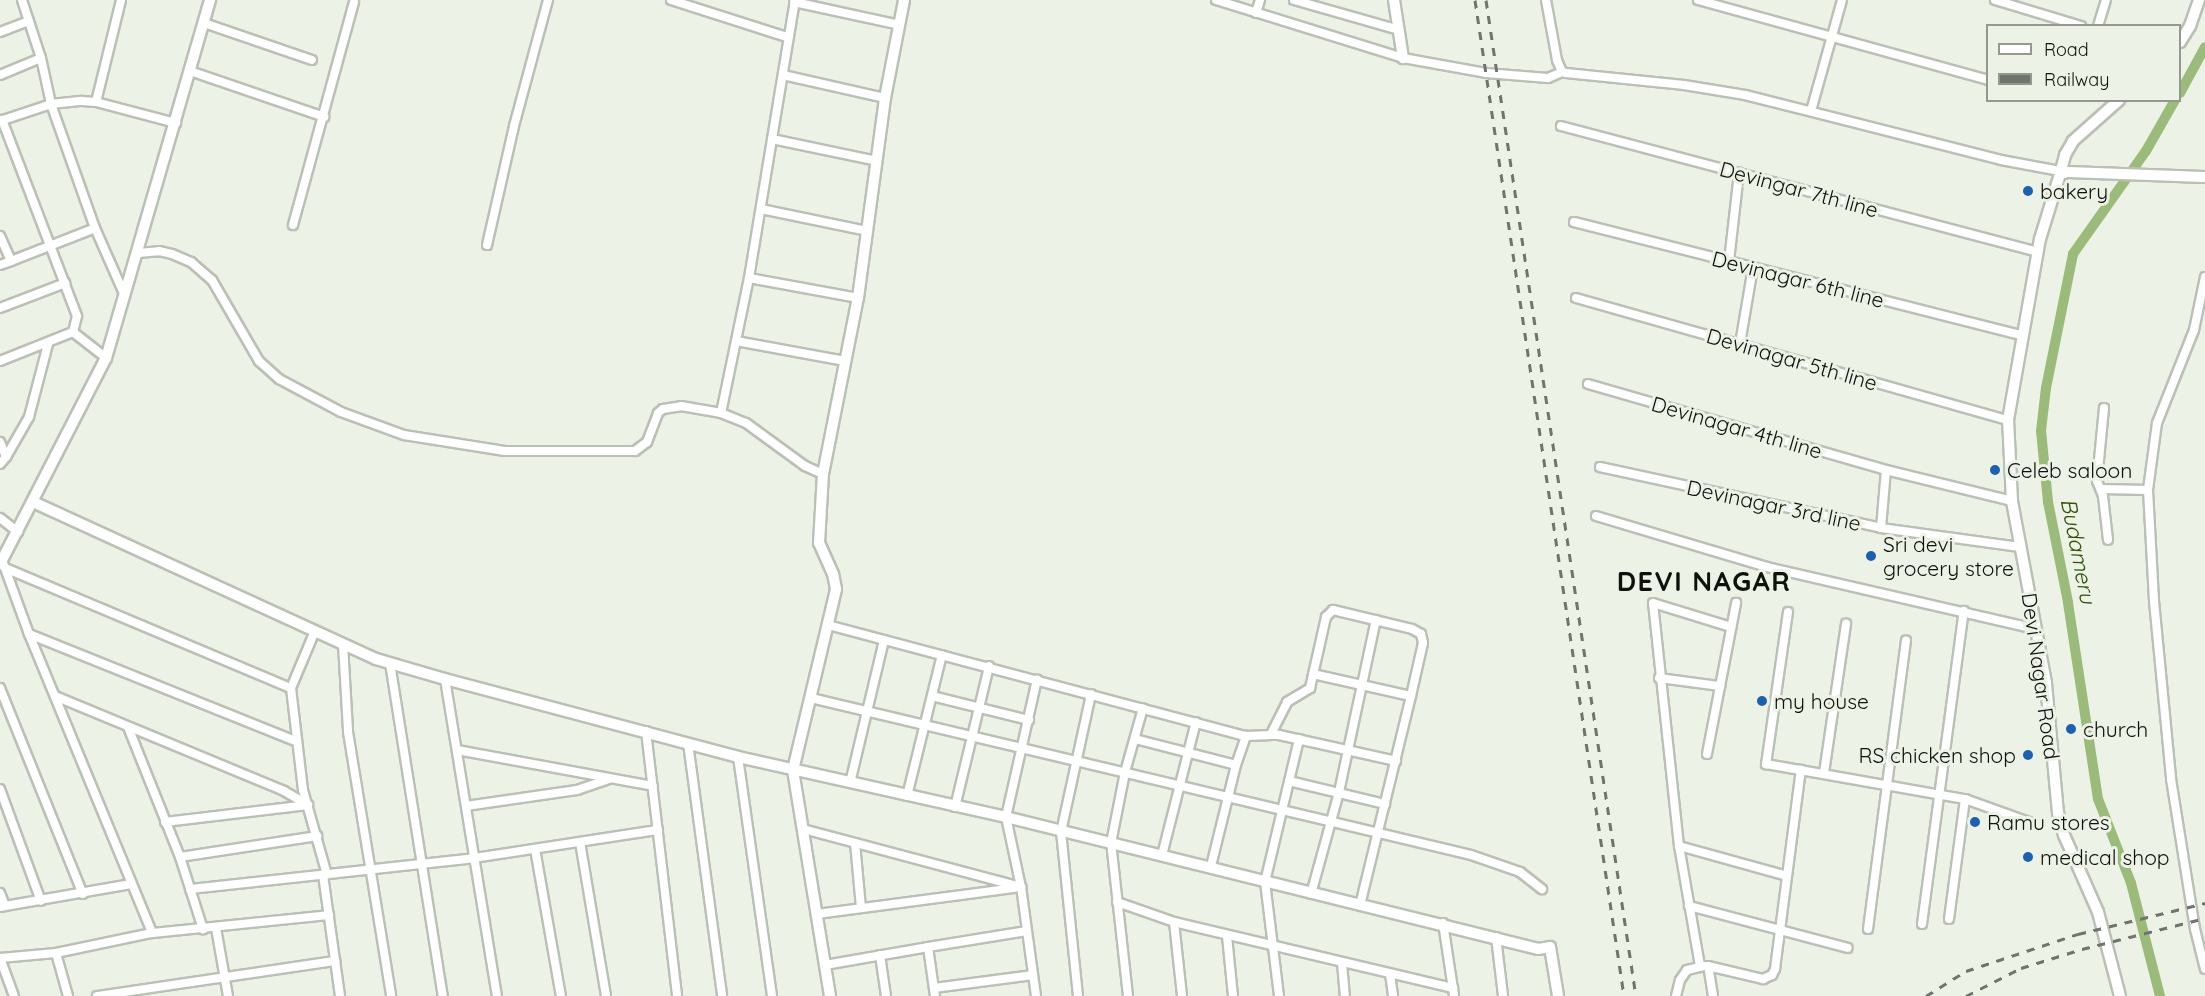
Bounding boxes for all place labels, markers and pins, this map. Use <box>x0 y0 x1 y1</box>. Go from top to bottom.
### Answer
place label: bakery <box>2040 178 2108 204</box>
marker: bakery <box>2021 184 2035 198</box>
place label: Celeb saloon <box>2007 457 2132 483</box>
marker: Celeb saloon <box>1988 463 2002 477</box>
place label: Sri devi grocery store <box>1883 531 2014 581</box>
marker: Sri devi grocery store <box>1864 549 1878 563</box>
place label: my house <box>1774 688 1869 714</box>
marker: my house <box>1755 694 1769 708</box>
place label: church <box>2083 716 2148 742</box>
marker: church <box>2064 722 2078 736</box>
place label: RS chicken shop <box>1859 742 2016 768</box>
marker: RS chicken shop <box>2021 748 2035 762</box>
place label: Ramu stores <box>1987 809 2110 835</box>
marker: Ramu stores <box>1968 815 1982 829</box>
place label: medical shop <box>2040 844 2170 870</box>
marker: medical shop <box>2021 850 2035 864</box>

